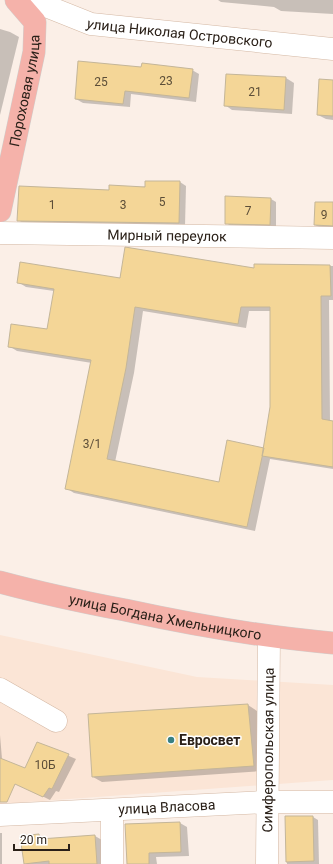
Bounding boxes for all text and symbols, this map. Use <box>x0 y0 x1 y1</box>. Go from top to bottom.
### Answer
street label: улица Николая Островского <box>85 15 273 51</box>
street label: Пороховая улица <box>6 34 43 148</box>
house number: 23 <box>159 74 173 88</box>
house number: 25 <box>94 75 108 89</box>
house number: 21 <box>248 85 262 99</box>
house number: 5 <box>159 195 166 209</box>
house number: 1 <box>49 198 55 212</box>
house number: 3 <box>120 198 126 212</box>
house number: 7 <box>245 204 252 218</box>
house number: 9 <box>321 208 327 222</box>
street label: Мирный переулок <box>107 227 227 244</box>
house number: 3/1 <box>83 437 101 451</box>
street label: улица Богдана Хмельницкого <box>68 591 263 643</box>
street label: Симферопольская улица <box>259 667 277 833</box>
place label: Евросвет <box>179 732 240 748</box>
marker: Евросвет <box>166 735 176 745</box>
house number: 10Б <box>34 758 56 772</box>
street label: улица Власова <box>118 797 216 817</box>
scale bar <box>14 826 69 852</box>
text: 20 m <box>20 833 47 847</box>

